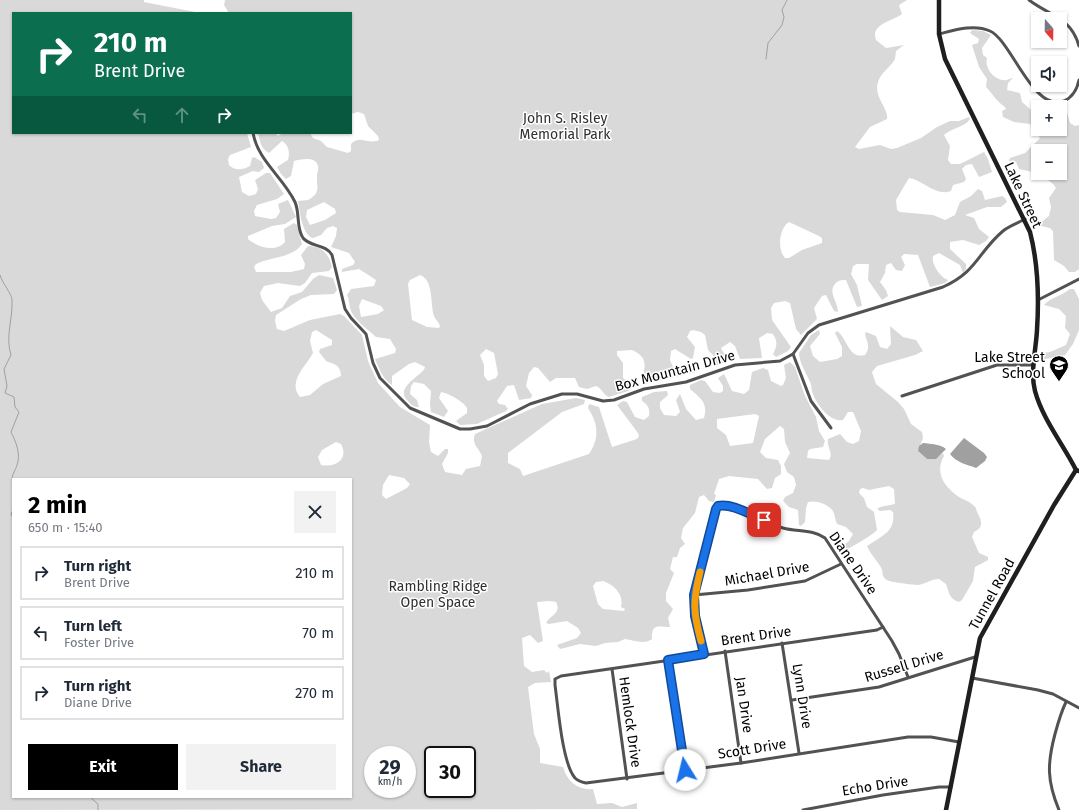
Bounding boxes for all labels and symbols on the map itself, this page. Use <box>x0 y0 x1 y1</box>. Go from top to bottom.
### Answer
north arrow <box>1031 12 1067 48</box>
park label: John S. Risley Memorial Park <box>520 110 611 143</box>
street label: Lake Street <box>1000 159 1046 232</box>
street label: Box Mountain Drive <box>613 347 737 395</box>
place label: Lake Street School <box>974 349 1046 382</box>
school or university icon: Lake Street School <box>1048 354 1070 382</box>
pin <box>747 503 781 537</box>
street label: Diane Drive <box>825 528 881 598</box>
street label: Tunnel Road <box>965 555 1019 633</box>
street label: Michael Drive <box>723 558 811 590</box>
park label: Rambling Ridge Open Space <box>389 578 487 611</box>
street label: Brent Drive <box>720 623 792 649</box>
street label: Russell Drive <box>862 646 946 686</box>
street label: Lynn Drive <box>788 662 816 730</box>
street label: Hemlock Drive <box>615 675 645 769</box>
street label: Jan Drive <box>732 676 756 734</box>
street label: Scott Drive <box>717 735 787 763</box>
speed limit sign: 30 <box>424 746 476 798</box>
position arrow <box>664 749 706 791</box>
street label: Echo Drive <box>841 772 909 800</box>

